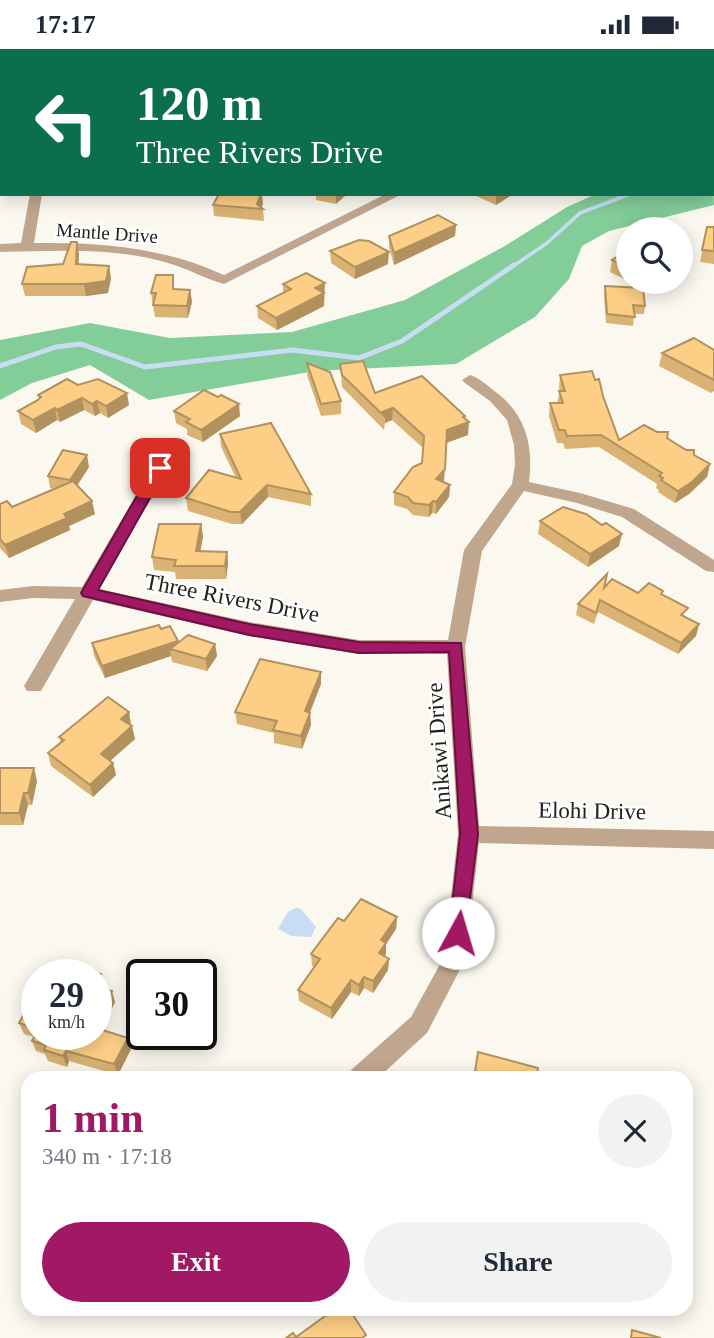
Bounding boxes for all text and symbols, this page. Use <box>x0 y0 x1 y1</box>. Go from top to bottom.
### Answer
text: 17:17 <box>35 10 96 39</box>
text: 120 m <box>136 76 263 131</box>
icon: left <box>21 77 112 168</box>
text: Three Rivers Drive <box>136 134 383 170</box>
map controls <box>616 217 693 294</box>
button: search <box>616 217 693 294</box>
street label: Mantle Drive <box>55 219 159 247</box>
pin <box>130 438 190 498</box>
icon: arrive <box>141 449 179 487</box>
street label: Three Rivers Drive <box>142 569 322 627</box>
street label: Anikawi Drive <box>422 682 456 820</box>
street label: Elohi Drive <box>538 798 646 824</box>
position arrow <box>421 896 495 970</box>
speed limit sign: 30 <box>126 959 217 1050</box>
text: 29 <box>49 976 84 1015</box>
text: km/h <box>48 1012 85 1032</box>
button: close <box>598 1094 672 1168</box>
text: 1 min <box>42 1095 144 1141</box>
text: 340 m · 17:18 <box>42 1144 172 1169</box>
button: Exit <box>42 1222 350 1302</box>
button: Share <box>364 1222 672 1302</box>

